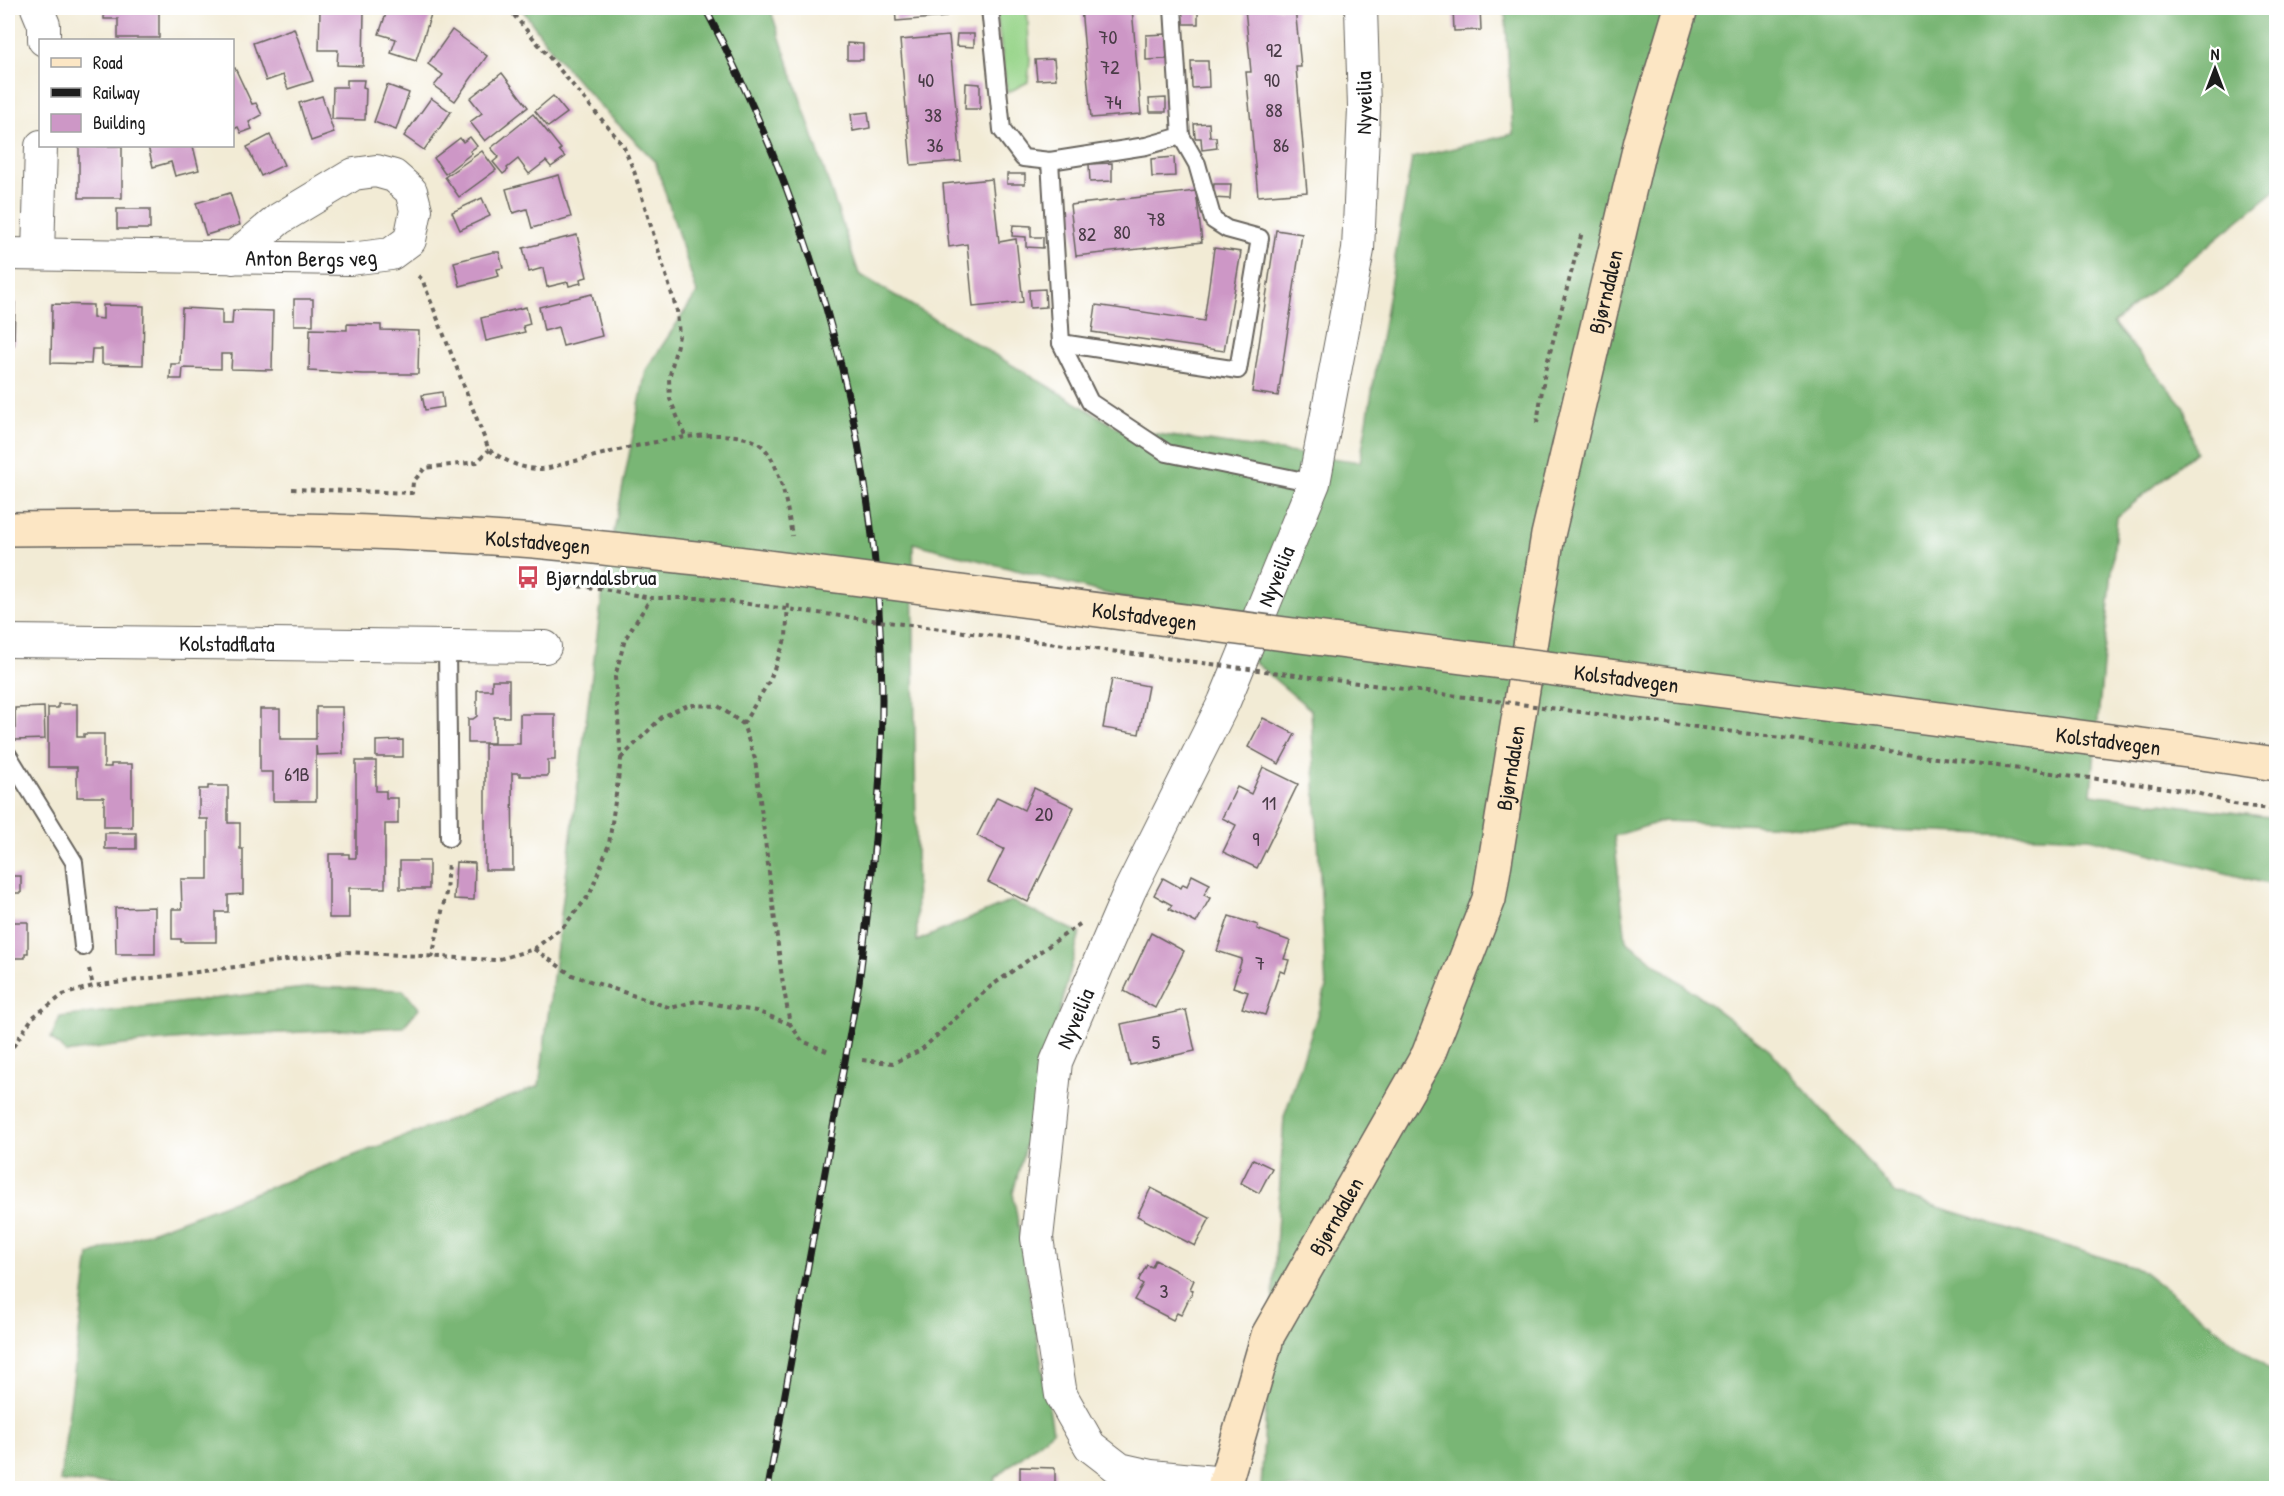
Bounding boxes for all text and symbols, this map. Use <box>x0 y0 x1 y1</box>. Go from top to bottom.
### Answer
house number: 70 <box>1099 23 1117 50</box>
house number: 92 <box>1266 36 1283 63</box>
legend <box>39 39 234 147</box>
north arrow <box>2185 39 2245 99</box>
text: N <box>2211 43 2220 65</box>
text: Road <box>93 50 123 75</box>
house number: 72 <box>1100 53 1120 80</box>
house number: 40 <box>918 66 934 93</box>
house number: 90 <box>1264 66 1280 93</box>
street label: Nyveilia <box>1348 71 1379 135</box>
text: Railway <box>93 80 140 105</box>
house number: 74 <box>1104 88 1122 115</box>
house number: 88 <box>1265 96 1283 123</box>
house number: 38 <box>924 101 942 128</box>
text: Building <box>93 110 145 135</box>
house number: 36 <box>927 131 943 158</box>
house number: 86 <box>1273 131 1289 158</box>
house number: 78 <box>1147 205 1165 232</box>
house number: 80 <box>1113 218 1131 245</box>
house number: 82 <box>1078 220 1097 247</box>
street label: Anton Bergs veg <box>245 241 378 274</box>
street label: Bjørndalen <box>1581 246 1630 337</box>
street label: Kolstadvegen <box>484 523 592 561</box>
street label: Nyveilia <box>1250 541 1302 611</box>
place label: Bjørndalsbrua <box>546 562 657 592</box>
bus stop icon: Bjørndalsbrua <box>515 564 541 590</box>
street label: Kolstadvegen <box>1090 594 1199 637</box>
street label: Kolstadflata <box>179 628 275 659</box>
street label: Kolstadvegen <box>1572 657 1681 700</box>
street label: Kolstadvegen <box>2054 719 2163 762</box>
street label: Bjørndalen <box>1489 723 1532 813</box>
house number: 61B <box>284 760 310 787</box>
house number: 11 <box>1262 789 1276 816</box>
house number: 20 <box>1035 800 1053 827</box>
house number: 9 <box>1252 825 1260 852</box>
house number: 7 <box>1255 949 1265 976</box>
street label: Nyveilia <box>1049 983 1101 1053</box>
house number: 5 <box>1152 1028 1161 1055</box>
street label: Bjørndalen <box>1302 1172 1370 1261</box>
house number: 3 <box>1160 1277 1169 1304</box>

